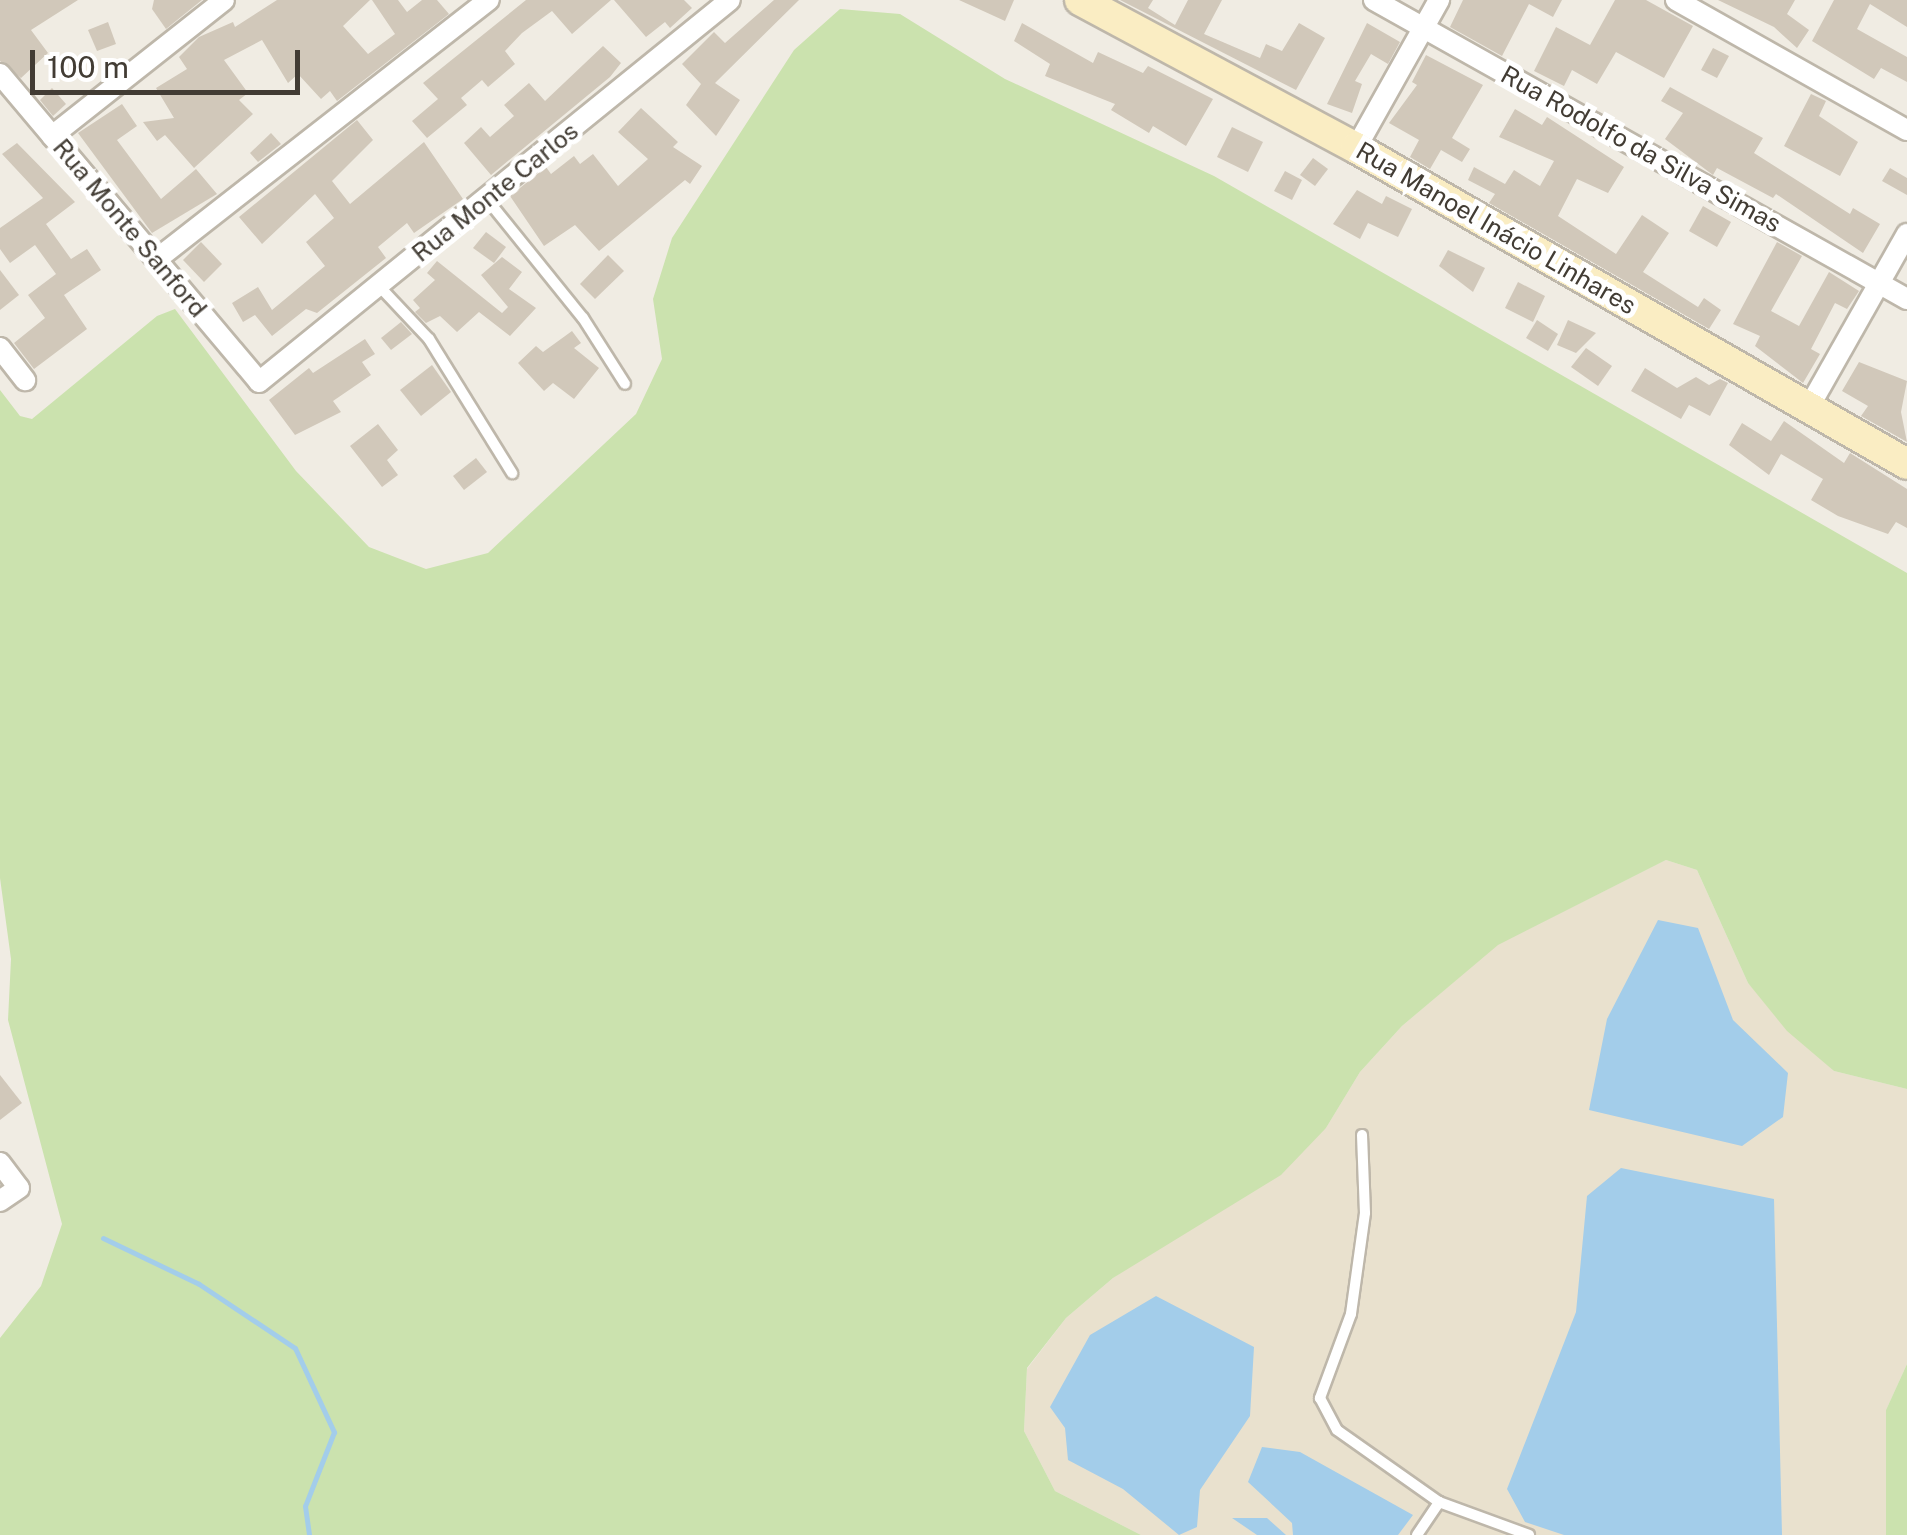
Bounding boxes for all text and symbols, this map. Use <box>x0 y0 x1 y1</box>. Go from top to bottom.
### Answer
scale bar <box>35 30 305 92</box>
text: 100 m <box>47 49 129 85</box>
street label: Rua Rodolfo da Silva Simas <box>1496 59 1786 239</box>
street label: Rua Monte Carlos <box>406 116 584 268</box>
street label: Rua Monte Sanford <box>47 133 213 323</box>
street label: Rua Manoel Inácio Linhares <box>1351 135 1641 321</box>

